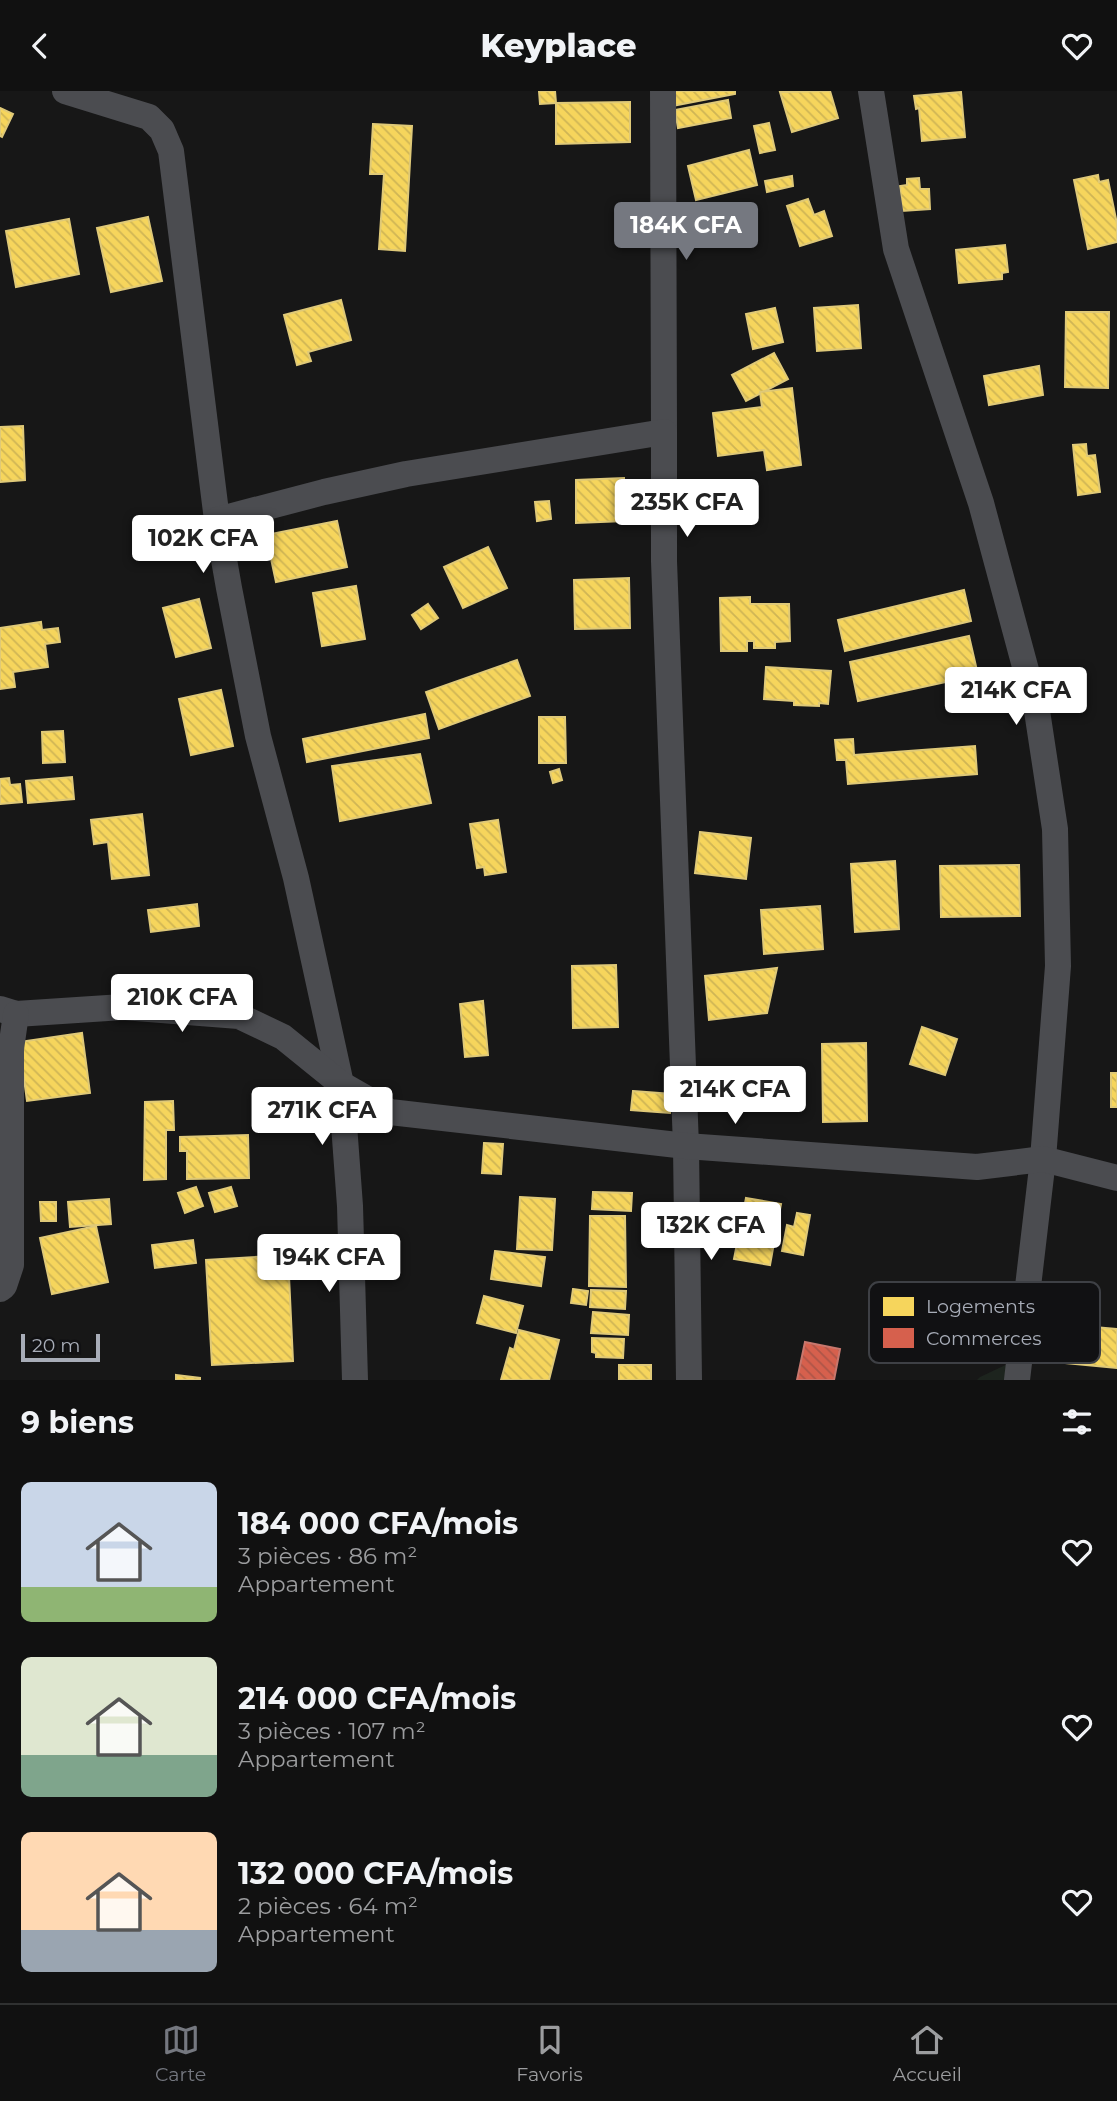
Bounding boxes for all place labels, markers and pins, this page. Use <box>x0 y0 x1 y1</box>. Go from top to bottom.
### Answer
pin: 184K CFA <box>614 202 758 262</box>
pin: 235K CFA <box>615 479 759 539</box>
pin: 102K CFA <box>131 515 275 575</box>
pin: 214K CFA <box>944 667 1088 727</box>
pin: 210K CFA <box>110 975 254 1034</box>
pin: 214K CFA <box>663 1067 807 1126</box>
pin: 271K CFA <box>250 1087 394 1147</box>
pin: 132K CFA <box>639 1203 783 1262</box>
pin: 194K CFA <box>257 1235 401 1294</box>

